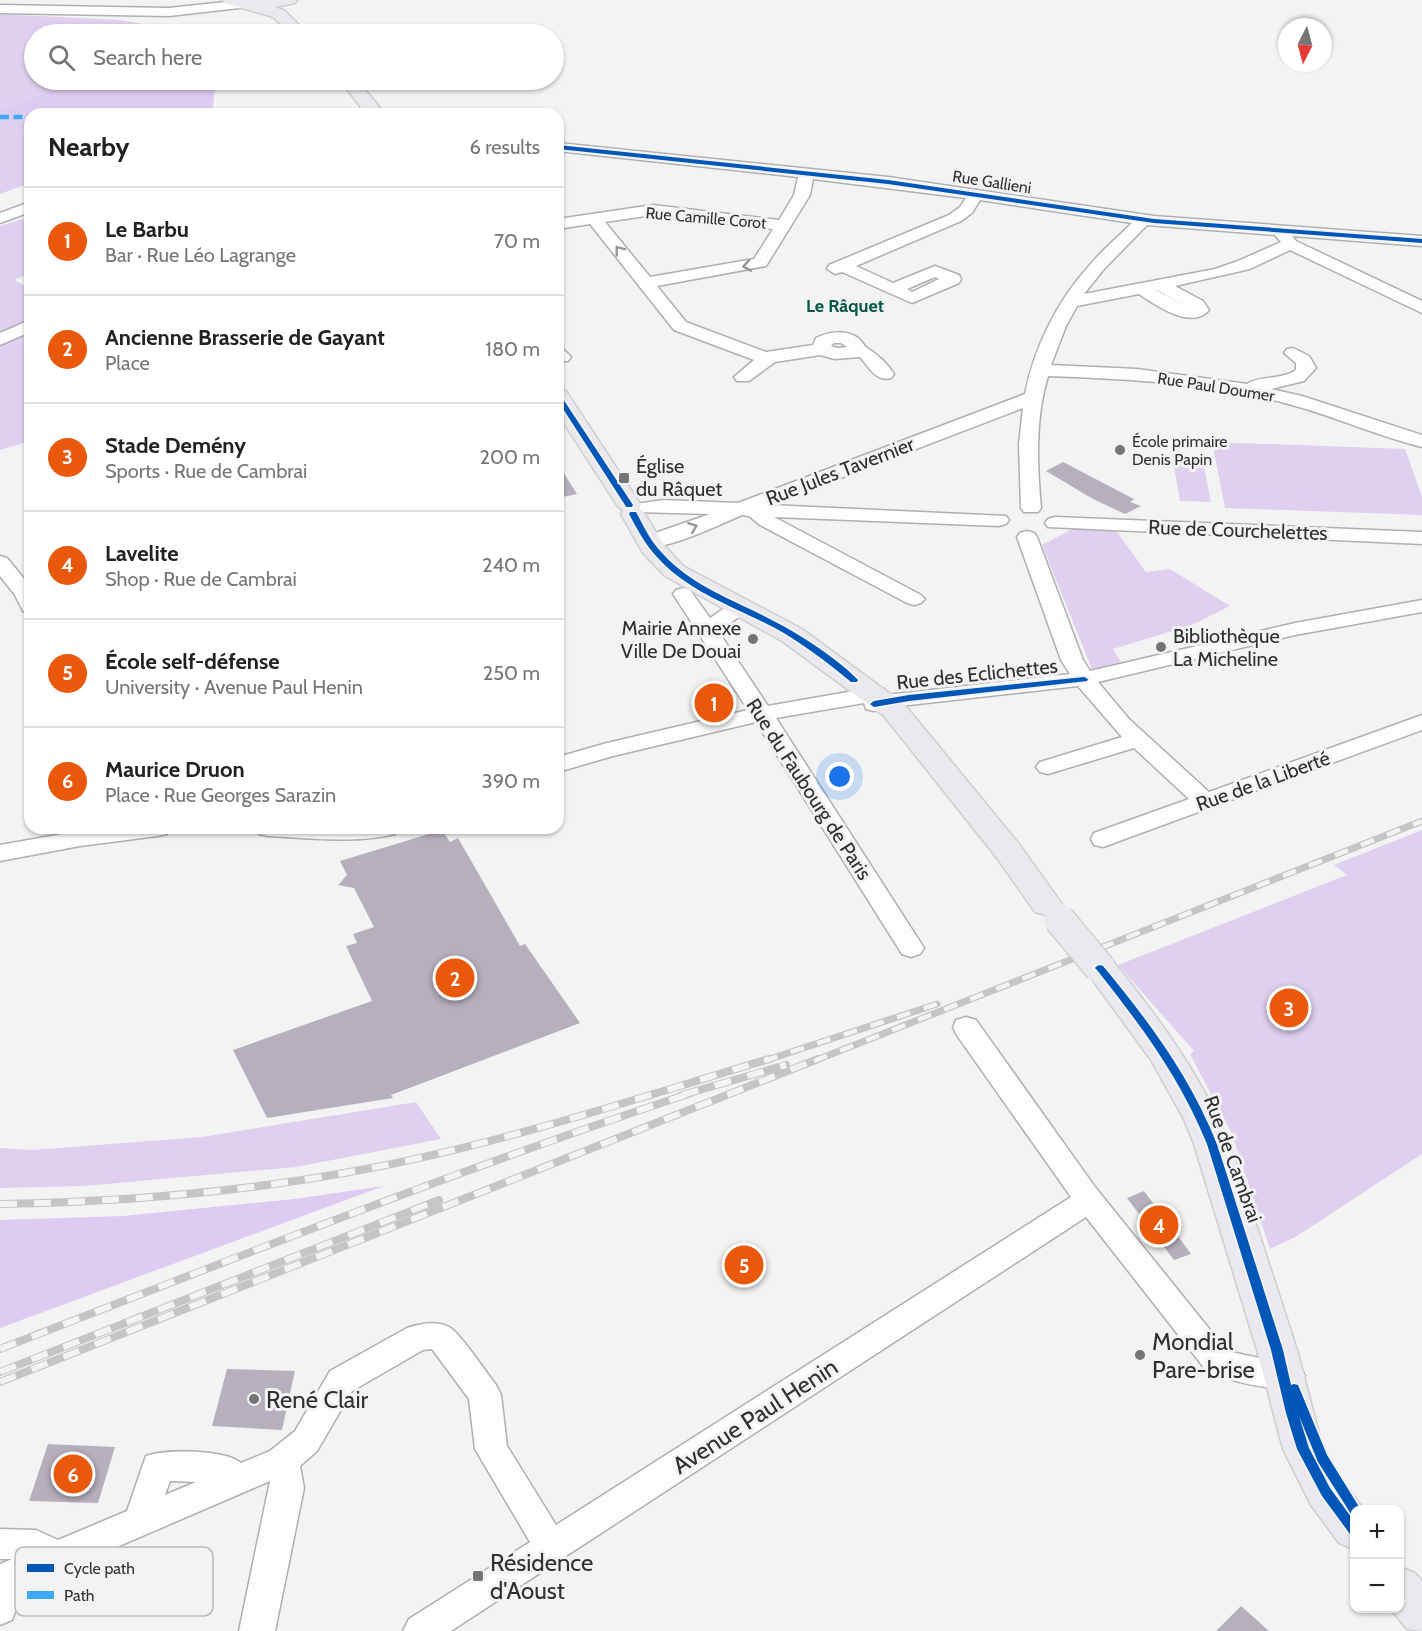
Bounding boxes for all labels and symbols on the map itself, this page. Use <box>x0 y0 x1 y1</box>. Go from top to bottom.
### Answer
north arrow <box>1278 18 1332 72</box>
street label: Rue Gallieni <box>951 166 1033 198</box>
street label: Rue Camille Corot <box>645 203 768 233</box>
one-way arrow <box>615 246 626 257</box>
one-way arrow <box>742 259 751 271</box>
district label: Le Râquet <box>806 295 884 317</box>
street label: Rue Paul Doumer <box>1156 368 1277 406</box>
street label: Rue Jules Tavernier <box>762 431 918 510</box>
place label: École primaire Denis Papin <box>1132 432 1228 469</box>
marker: École primaire Denis Papin <box>1113 443 1127 457</box>
place label: Église du Râquet <box>636 454 722 501</box>
marker: Église du Râquet <box>617 471 631 485</box>
street label: Rue de Courchelettes <box>1148 515 1328 545</box>
one-way arrow <box>687 521 698 534</box>
place label: Mairie Annexe Ville De Douai <box>621 616 741 663</box>
place label: Bibliothèque La Micheline <box>1173 624 1280 671</box>
marker: Mairie Annexe Ville De Douai <box>746 632 760 646</box>
marker: Bibliothèque La Micheline <box>1154 640 1168 654</box>
street label: Rue des Eclichettes <box>895 654 1059 694</box>
pin: 1 <box>694 680 734 726</box>
street label: Rue du Faubourg de Paris <box>741 694 877 884</box>
street label: Rue de la Liberté <box>1193 746 1333 816</box>
your location <box>825 762 854 791</box>
pin: 2 <box>436 956 474 1000</box>
pin: 3 <box>1270 986 1308 1030</box>
street label: Rue de Cambrai <box>1199 1092 1267 1226</box>
pin: 4 <box>1140 1202 1178 1248</box>
pin: 5 <box>724 1242 764 1288</box>
place label: Mondial Pare-brise <box>1152 1327 1255 1384</box>
marker: Mondial Pare-brise <box>1133 1348 1147 1362</box>
street label: Avenue Paul Henin <box>667 1352 843 1480</box>
place label: René Clair <box>266 1385 368 1414</box>
marker: René Clair <box>247 1392 261 1406</box>
pin: 6 <box>54 1452 92 1496</box>
legend <box>15 1547 213 1616</box>
place label: Résidence d'Aoust <box>490 1548 593 1605</box>
text: Cycle path <box>64 1559 135 1578</box>
marker: Résidence d'Aoust <box>471 1569 485 1583</box>
text: Path <box>64 1586 95 1605</box>

